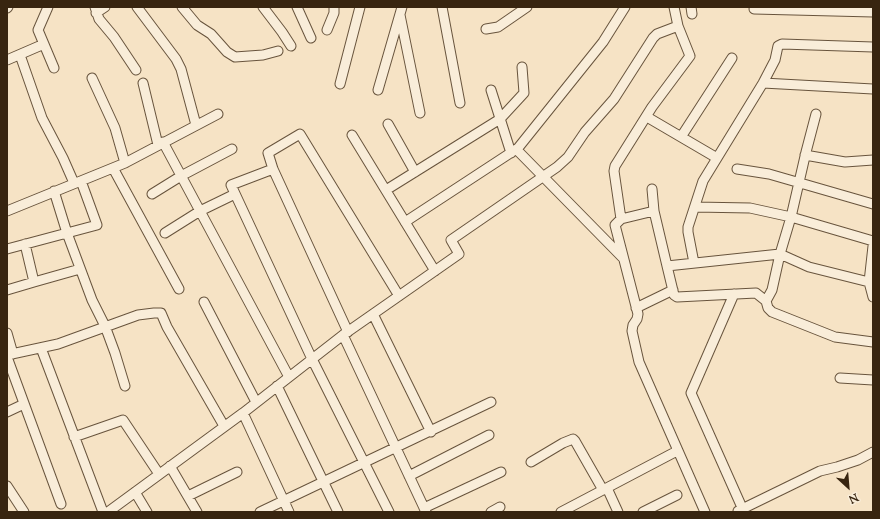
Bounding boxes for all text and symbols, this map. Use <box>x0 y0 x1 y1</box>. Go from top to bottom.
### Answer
north arrow <box>828 467 868 507</box>
text: N <box>846 489 861 507</box>

